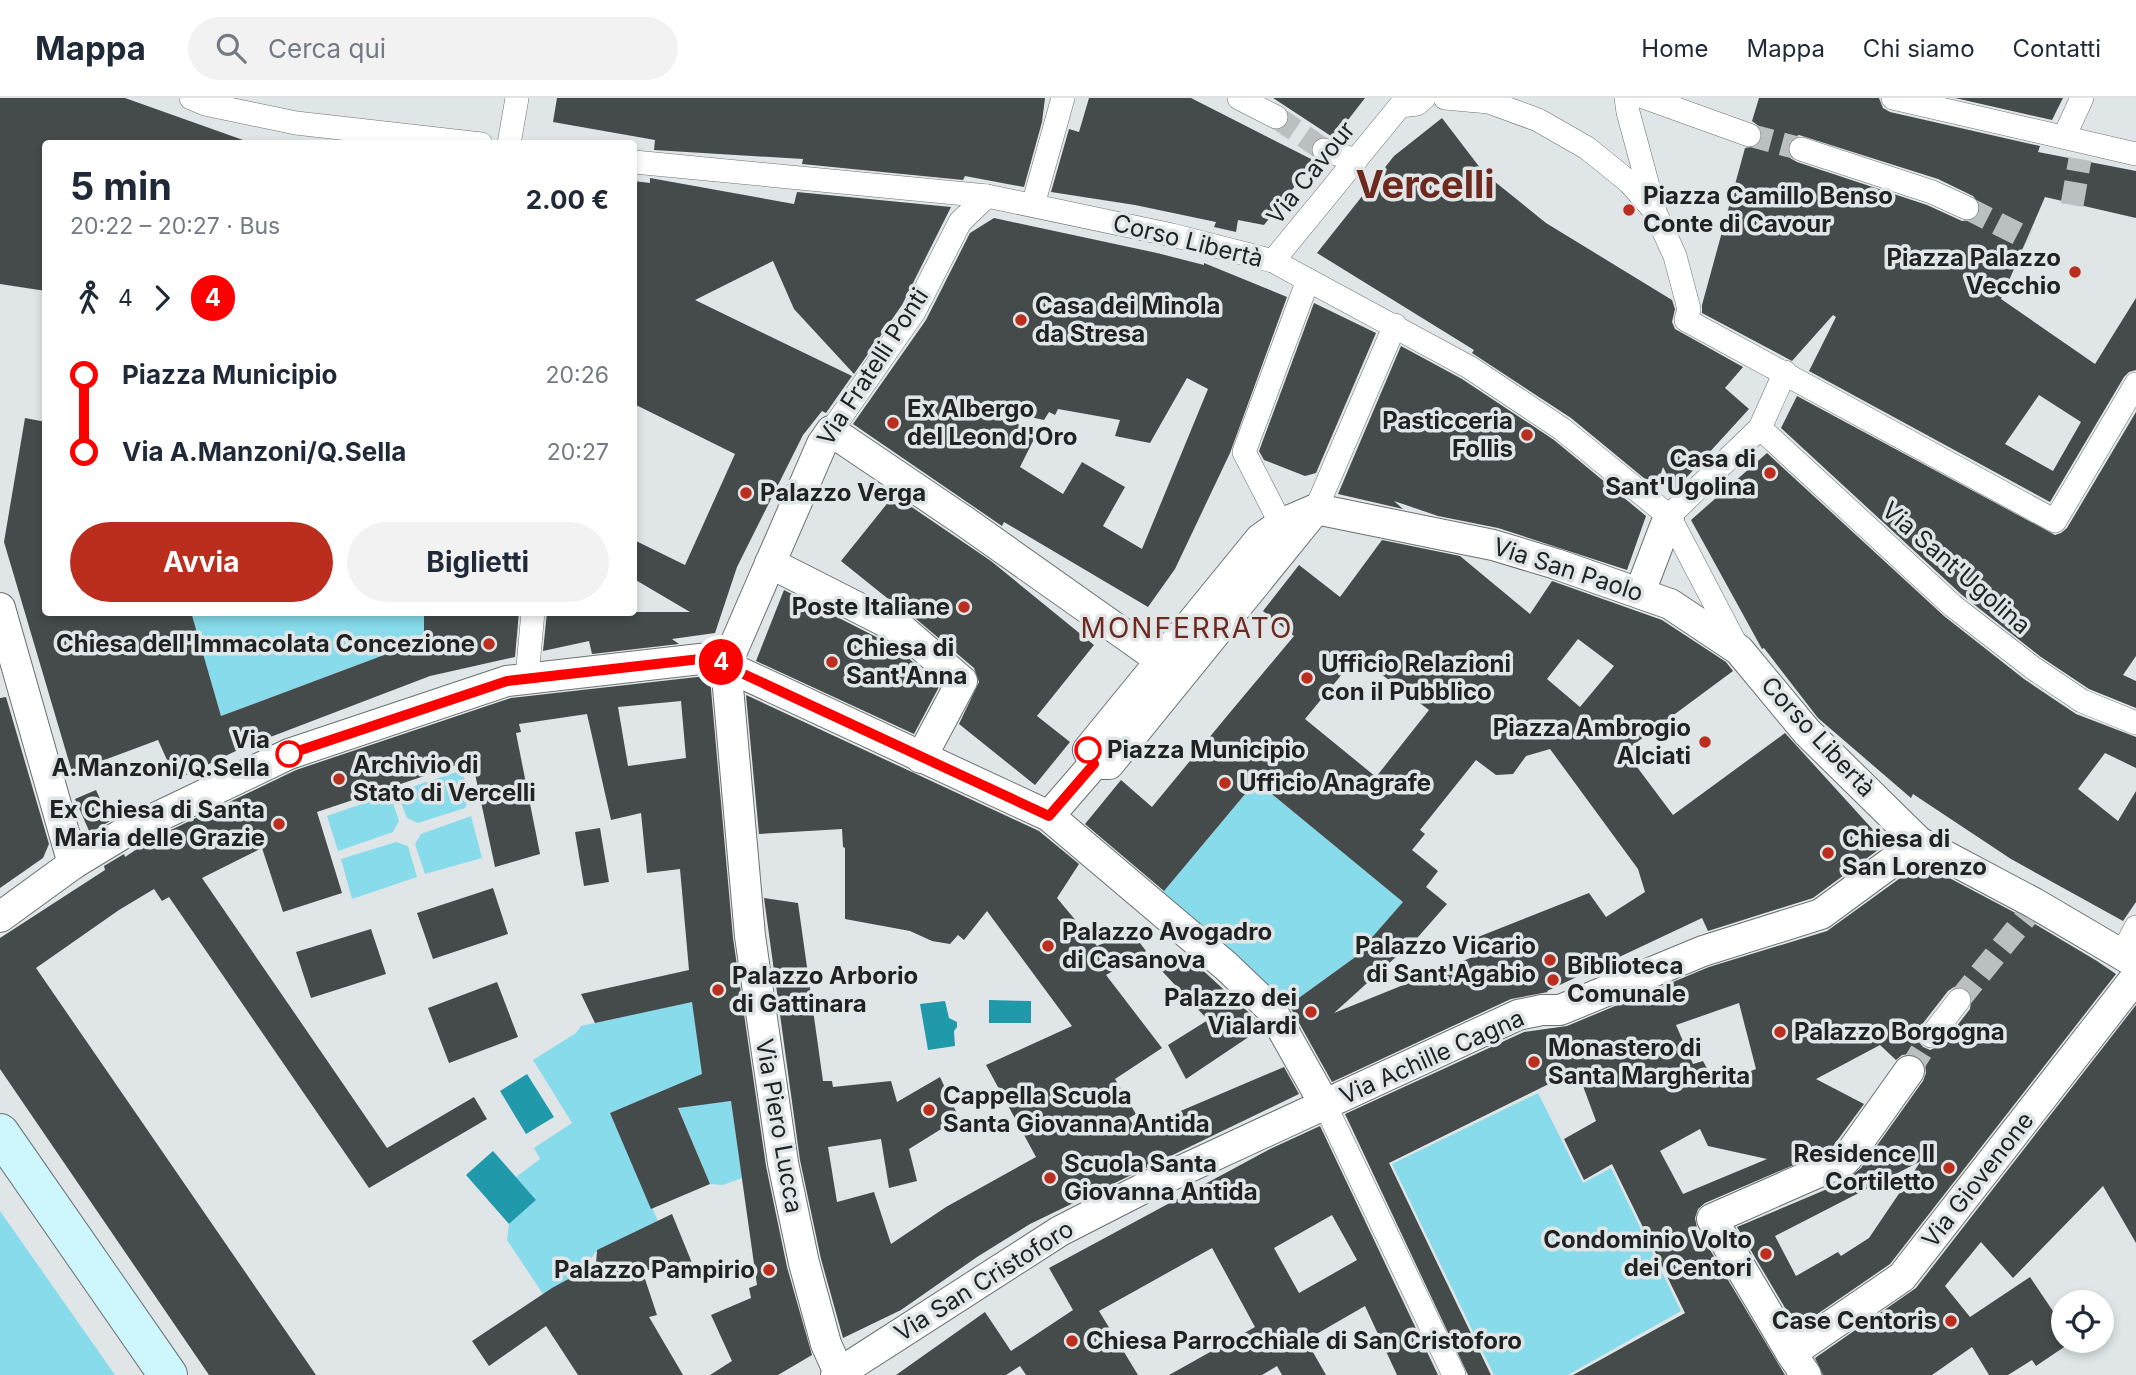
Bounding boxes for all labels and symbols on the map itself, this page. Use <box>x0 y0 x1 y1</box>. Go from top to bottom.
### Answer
street label: Via Cavour <box>1260 115 1361 230</box>
district label: Vercelli <box>1355 161 1495 207</box>
place label: Piazza Camillo Benso Conte di Cavour <box>1643 181 1893 238</box>
marker: Piazza Camillo Benso Conte di Cavour <box>1621 202 1637 218</box>
street label: Corso Libertà <box>1110 208 1266 273</box>
place label: Piazza Palazzo Vecchio <box>1887 243 2061 300</box>
marker: Piazza Palazzo Vecchio <box>2067 264 2083 280</box>
street label: Via Fratelli Ponti <box>811 283 934 451</box>
place label: Casa dei Minola da Stresa <box>1035 291 1220 348</box>
marker: Casa dei Minola da Stresa <box>1013 312 1029 328</box>
place label: Ex Albergo del Leon d'Oro <box>907 394 1077 451</box>
place label: Pasticceria Follis <box>1382 406 1513 463</box>
marker: Ex Albergo del Leon d'Oro <box>885 415 901 431</box>
marker: Pasticceria Follis <box>1519 427 1535 443</box>
place label: Casa di Sant'Ugolina <box>1605 444 1756 501</box>
marker: Casa di Sant'Ugolina <box>1762 465 1778 481</box>
place label: Palazzo Verga <box>760 478 926 507</box>
marker: Palazzo Verga <box>738 485 754 501</box>
street label: Via Sant'Ugolina <box>1876 495 2036 640</box>
street label: Via San Paolo <box>1490 532 1647 607</box>
place label: Poste Italiane <box>792 592 950 621</box>
marker: Poste Italiane <box>956 599 972 615</box>
district label: MONFERRATO <box>1081 611 1293 645</box>
place label: Chiesa dell'Immacolata Concezione <box>56 629 475 658</box>
place label: Chiesa di Sant'Anna <box>846 633 967 690</box>
marker: Chiesa dell'Immacolata Concezione <box>481 636 497 652</box>
line badge: 4 <box>698 639 744 685</box>
place label: Ufficio Relazioni con il Pubblico <box>1321 649 1511 706</box>
marker: Chiesa di Sant'Anna <box>824 654 840 670</box>
marker: Ufficio Relazioni con il Pubblico <box>1299 670 1315 686</box>
street label: Corso Libertà <box>1755 671 1881 803</box>
place label: Piazza Ambrogio Alciati <box>1493 713 1691 770</box>
place label: Via A.Manzoni/Q.Sella <box>52 725 270 782</box>
marker: Piazza Ambrogio Alciati <box>1697 734 1713 750</box>
place label: Piazza Municipio <box>1107 735 1306 764</box>
marker: Piazza Municipio <box>1075 737 1101 763</box>
marker: Via A.Manzoni/Q.Sella <box>276 741 302 767</box>
place label: Archivio di Stato di Vercelli <box>353 750 536 807</box>
place label: Ufficio Anagrafe <box>1239 768 1431 797</box>
marker: Archivio di Stato di Vercelli <box>331 771 347 787</box>
marker: Ufficio Anagrafe <box>1217 775 1233 791</box>
place label: Ex Chiesa di Santa Maria delle Grazie <box>50 795 265 852</box>
marker: Ex Chiesa di Santa Maria delle Grazie <box>271 816 287 832</box>
place label: Chiesa di San Lorenzo <box>1842 824 1987 881</box>
marker: Chiesa di San Lorenzo <box>1820 845 1836 861</box>
place label: Palazzo Avogadro di Casanova <box>1062 917 1272 974</box>
place label: Palazzo Vicario di Sant'Agabio <box>1355 931 1536 988</box>
marker: Palazzo Avogadro di Casanova <box>1040 938 1056 954</box>
place label: Biblioteca Comunale <box>1567 951 1686 1008</box>
marker: Palazzo Vicario di Sant'Agabio <box>1542 952 1558 968</box>
place label: Palazzo Arborio di Gattinara <box>732 961 918 1018</box>
marker: Biblioteca Comunale <box>1545 972 1561 988</box>
marker: Palazzo Arborio di Gattinara <box>710 982 726 998</box>
place label: Palazzo dei Vialardi <box>1164 983 1297 1040</box>
street label: Via Achille Cagna <box>1335 1003 1528 1110</box>
marker: Palazzo dei Vialardi <box>1303 1004 1319 1020</box>
place label: Palazzo Borgogna <box>1794 1017 2005 1046</box>
marker: Palazzo Borgogna <box>1772 1024 1788 1040</box>
place label: Monastero di Santa Margherita <box>1548 1033 1750 1090</box>
street label: Via Piero Lucca <box>750 1037 809 1215</box>
marker: Monastero di Santa Margherita <box>1526 1054 1542 1070</box>
place label: Cappella Scuola Santa Giovanna Antida <box>943 1081 1210 1138</box>
marker: Cappella Scuola Santa Giovanna Antida <box>921 1102 937 1118</box>
street label: Via Giovenone <box>1916 1106 2040 1253</box>
place label: Residence Il Cortiletto <box>1794 1139 1935 1196</box>
place label: Scuola Santa Giovanna Antida <box>1064 1149 1258 1206</box>
marker: Residence Il Cortiletto <box>1941 1160 1957 1176</box>
marker: Scuola Santa Giovanna Antida <box>1042 1170 1058 1186</box>
street label: Via San Cristoforo <box>889 1214 1079 1347</box>
place label: Condominio Volto dei Centori <box>1543 1225 1752 1282</box>
marker: Condominio Volto dei Centori <box>1758 1246 1774 1262</box>
place label: Palazzo Pampirio <box>554 1255 755 1284</box>
marker: Palazzo Pampirio <box>761 1262 777 1278</box>
place label: Case Centoris <box>1772 1306 1937 1335</box>
marker: Case Centoris <box>1943 1313 1959 1329</box>
place label: Chiesa Parrocchiale di San Cristoforo <box>1086 1326 1522 1355</box>
marker: Chiesa Parrocchiale di San Cristoforo <box>1064 1333 1080 1349</box>

